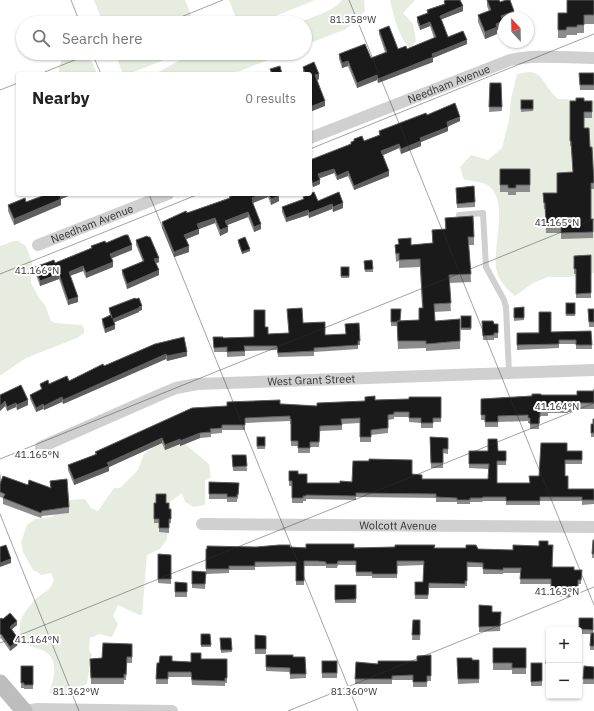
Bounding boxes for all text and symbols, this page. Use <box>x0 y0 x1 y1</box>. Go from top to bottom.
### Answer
north arrow <box>498 12 534 48</box>
text: 81.358°W <box>330 13 376 26</box>
search box <box>16 16 312 60</box>
icon: search <box>30 27 52 49</box>
text: Search here <box>62 29 142 48</box>
street label: Needham Avenue <box>406 61 492 106</box>
text: Nearby <box>32 87 90 109</box>
text: 0 results <box>245 90 296 107</box>
street label: Needham Avenue <box>49 201 135 246</box>
text: 41.165°N <box>535 216 579 229</box>
text: 41.166°N <box>15 264 59 277</box>
street label: West Grant Street <box>267 371 356 389</box>
text: 41.164°N <box>535 400 579 413</box>
text: 41.165°N <box>15 448 59 461</box>
street label: Wolcott Avenue <box>359 518 437 533</box>
text: 41.163°N <box>535 585 579 598</box>
map controls <box>546 627 582 699</box>
button: + <box>546 627 582 663</box>
text: 41.164°N <box>15 633 59 646</box>
button: − <box>546 663 582 699</box>
text: 81.362°W <box>53 685 99 698</box>
text: 81.360°W <box>331 685 377 698</box>

